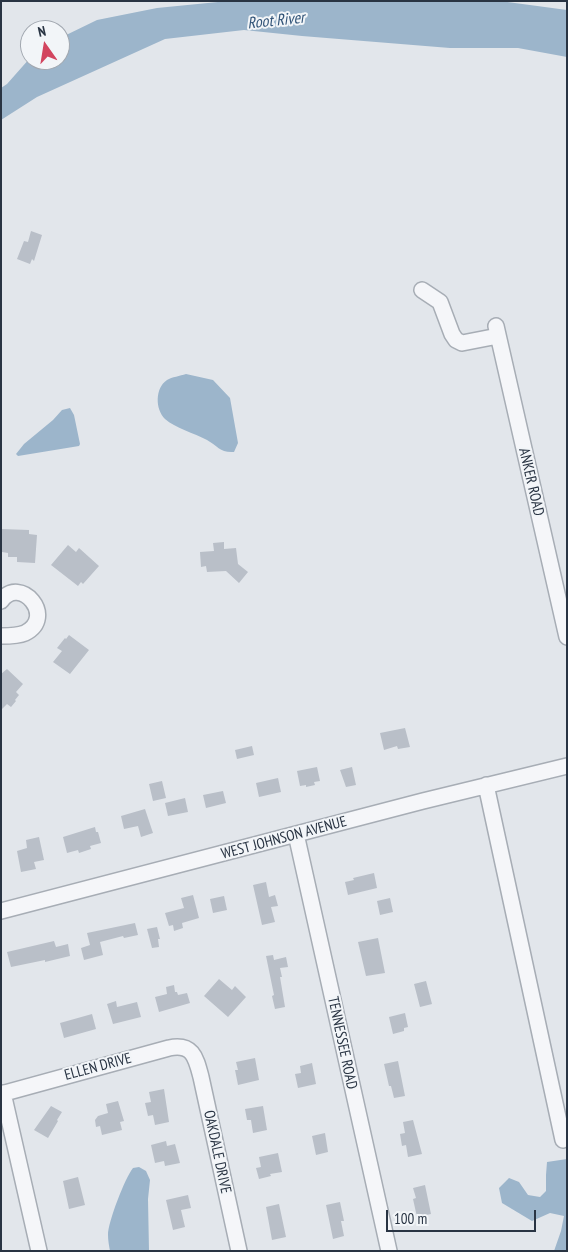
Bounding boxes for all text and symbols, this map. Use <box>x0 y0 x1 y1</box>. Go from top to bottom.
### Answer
water label: Root River <box>247 8 305 34</box>
north arrow <box>20 20 70 70</box>
text: N <box>36 22 48 41</box>
street label: ANKER ROAD <box>514 446 548 518</box>
street label: WEST JOHNSON AVENUE <box>219 813 349 863</box>
street label: TENNESSEE ROAD <box>323 995 361 1091</box>
street label: ELLEN DRIVE <box>63 1049 133 1085</box>
street label: OAKDALE DRIVE <box>199 1109 235 1195</box>
scale bar <box>388 1200 538 1232</box>
text: 100 m <box>394 1209 427 1228</box>

